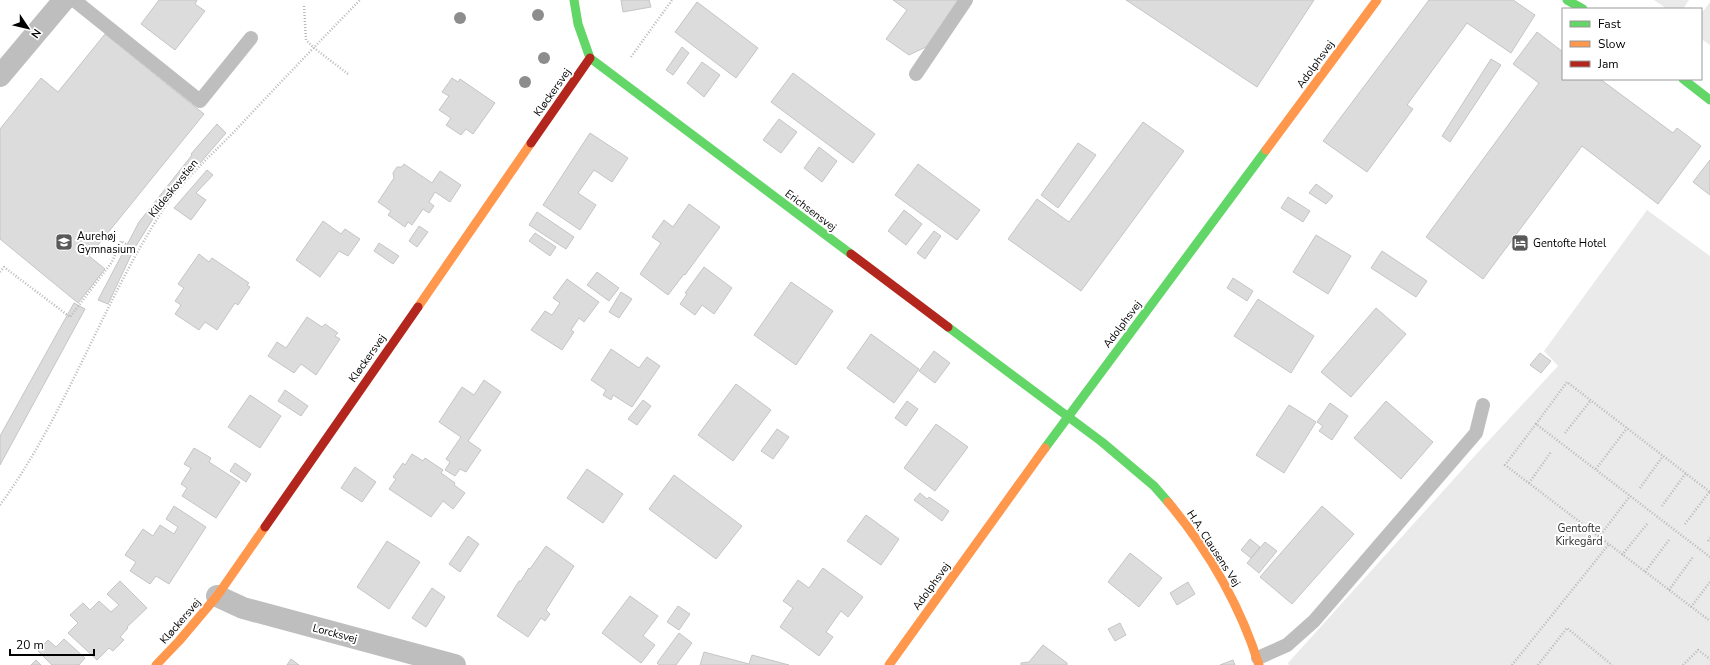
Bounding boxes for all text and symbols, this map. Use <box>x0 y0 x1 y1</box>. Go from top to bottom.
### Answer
north arrow <box>8 8 48 48</box>
legend <box>1562 8 1702 80</box>
text: Fast <box>1598 16 1621 32</box>
text: N <box>27 26 44 41</box>
text: Slow <box>1598 36 1626 52</box>
street label: Adolphsvej <box>1293 37 1338 91</box>
text: Jam <box>1597 56 1619 72</box>
street label: Kløckersvej <box>530 65 574 119</box>
street label: Kildeskovstien <box>145 156 202 221</box>
street label: Erichsensvej <box>782 186 840 235</box>
place label: Aurehøj Gymnasium <box>77 229 136 257</box>
school or university icon: Aurehøj Gymnasium <box>54 232 74 252</box>
hotel icon: Gentofte Hotel <box>1510 233 1530 253</box>
place label: Gentofte Hotel <box>1533 236 1607 251</box>
street label: Adolphsvej <box>1100 298 1145 351</box>
street label: Kløckersvej <box>345 331 389 385</box>
street label: H.A. Clausens Vej <box>1183 507 1244 589</box>
park label: Gentofte Kirkegård <box>1555 521 1603 549</box>
street label: Adolphsvej <box>909 559 954 613</box>
street label: Kløckersvej <box>156 595 204 647</box>
street label: Lorcksvej <box>311 620 359 647</box>
scale bar <box>10 631 94 657</box>
text: 20 m <box>16 637 44 653</box>

